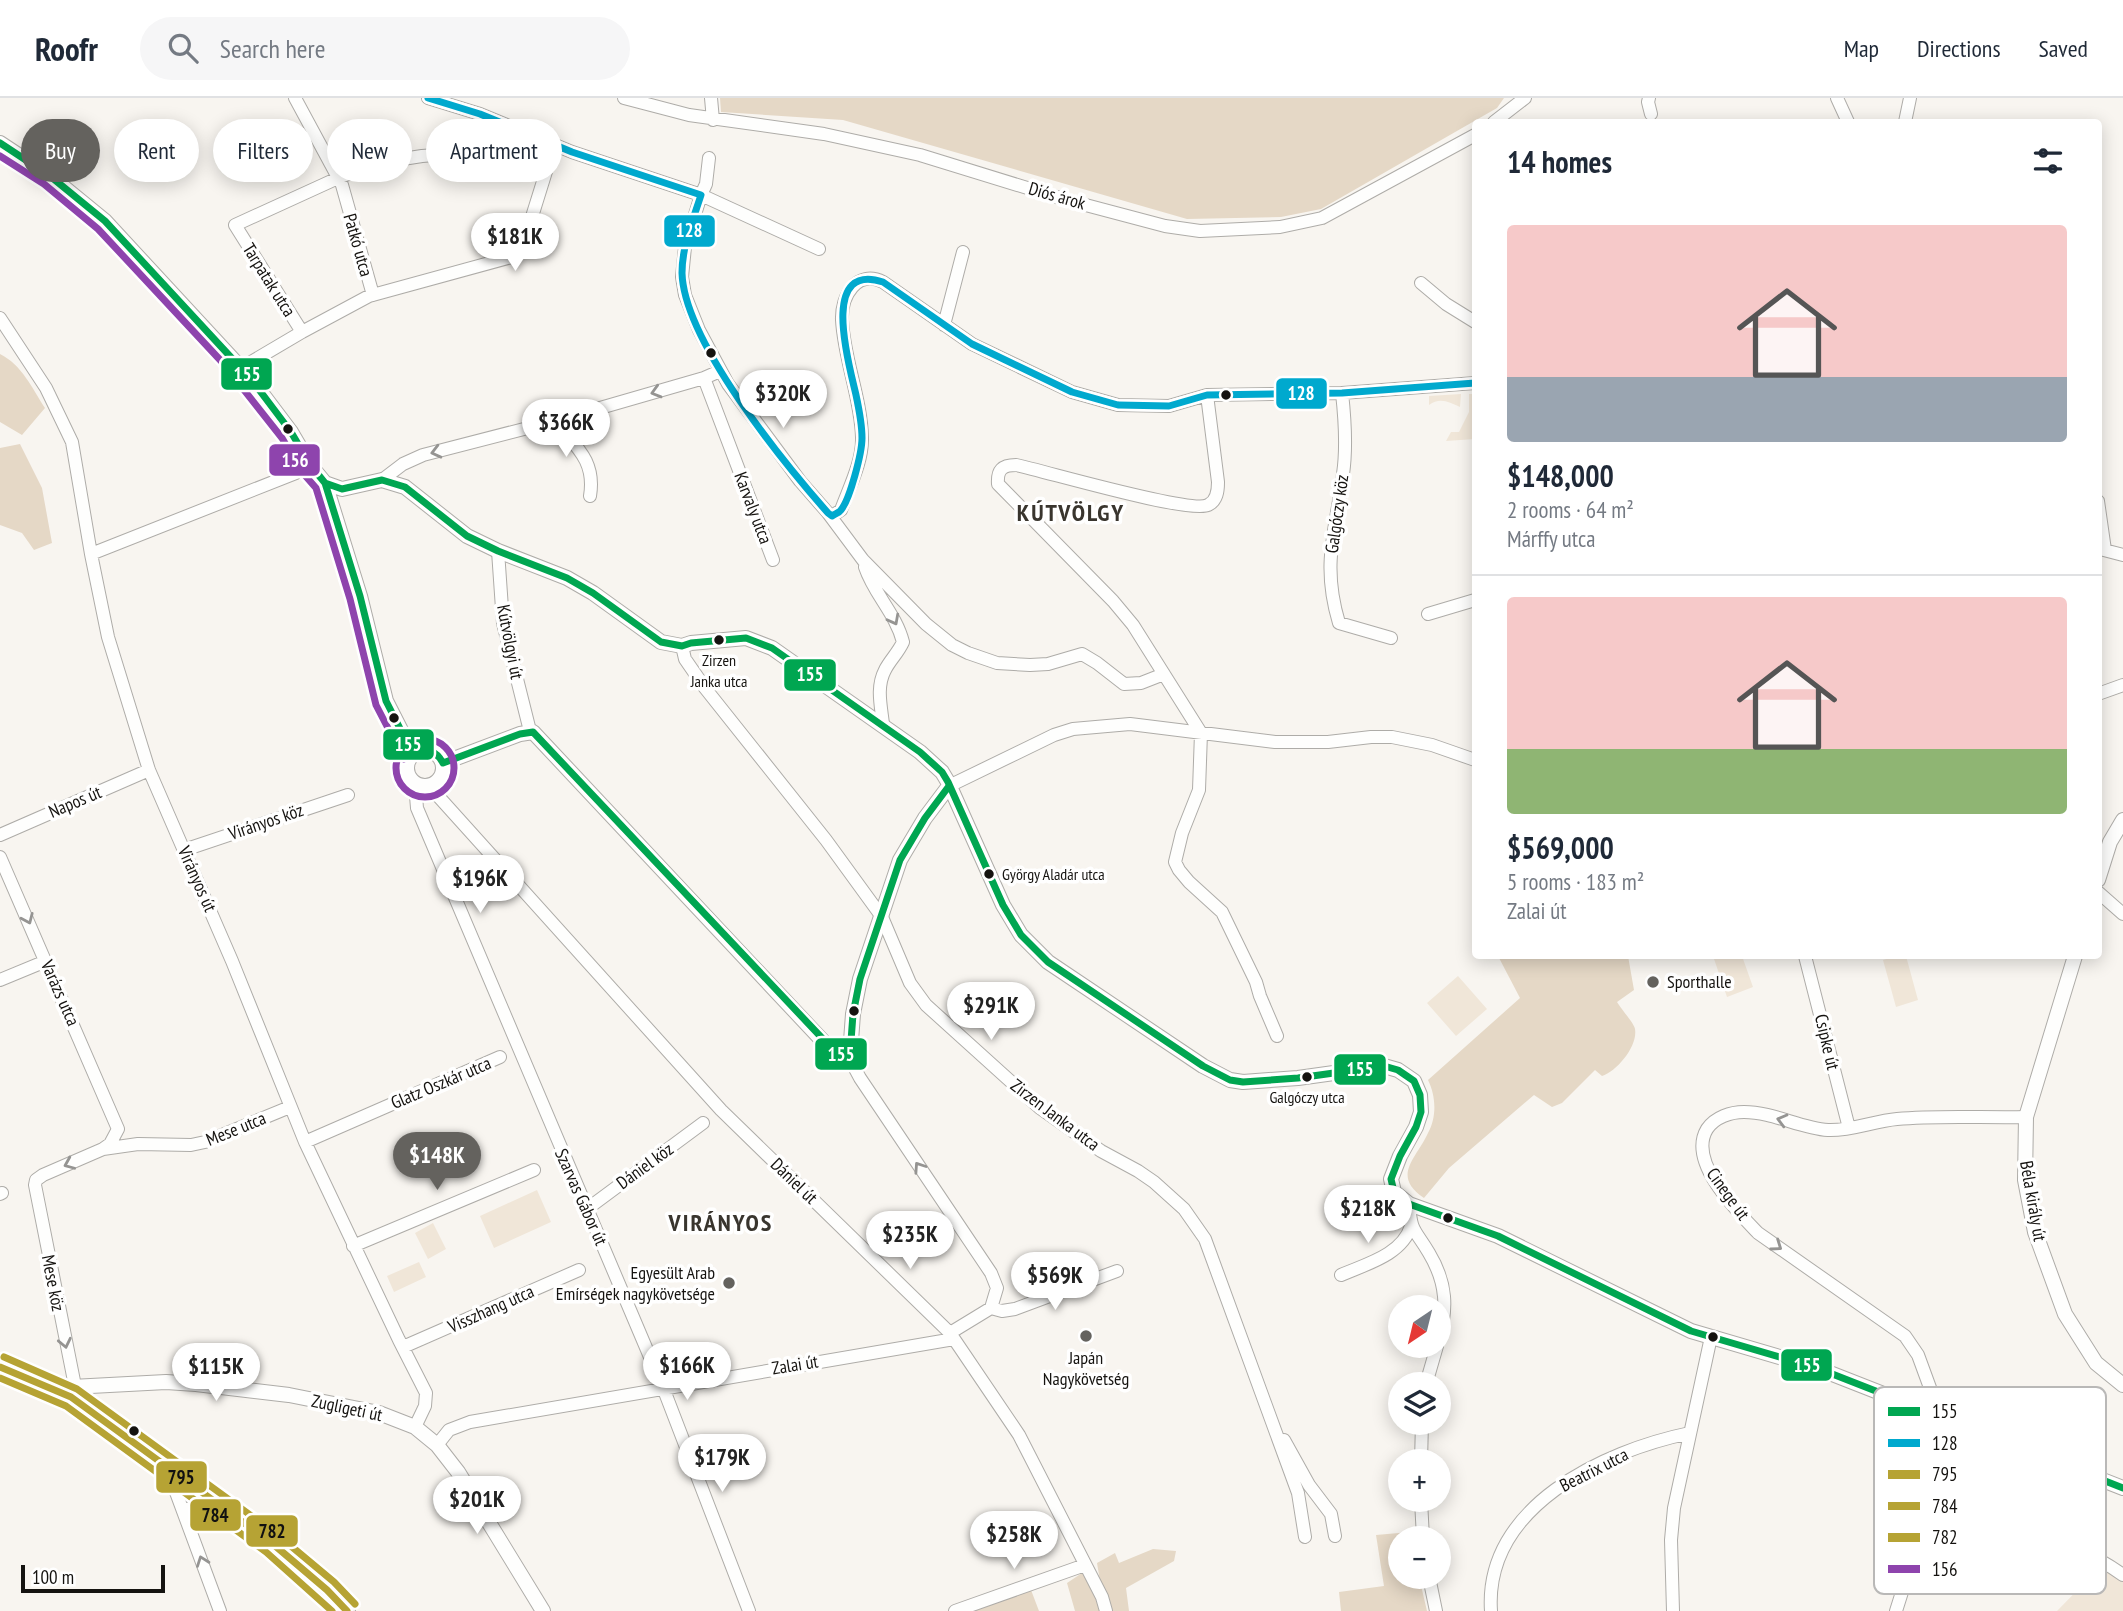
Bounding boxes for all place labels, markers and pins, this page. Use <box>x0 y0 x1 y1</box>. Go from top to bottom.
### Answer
pin: $181K <box>466 214 564 273</box>
unlabelled marker <box>704 346 718 360</box>
pin: $320K <box>734 370 832 430</box>
unlabelled marker <box>1219 388 1233 402</box>
pin: $366K <box>517 400 615 459</box>
unlabelled marker <box>281 422 295 436</box>
marker: Zirzen Janka utca <box>712 633 726 647</box>
place label: Zirzen Janka utca <box>690 650 747 691</box>
unlabelled marker <box>387 711 401 725</box>
pin: $196K <box>431 856 529 915</box>
place label: György Aladár utca <box>1002 864 1105 884</box>
marker: György Aladár utca <box>982 867 996 881</box>
place label: Sporthalle <box>1667 970 1732 993</box>
marker: Sporthalle <box>1645 974 1661 990</box>
pin: $291K <box>942 982 1040 1042</box>
unlabelled marker <box>847 1004 861 1018</box>
marker: Galgóczy utca <box>1300 1070 1314 1084</box>
place label: Galgóczy utca <box>1269 1087 1345 1107</box>
pin: $148K <box>388 1132 486 1192</box>
pin: $218K <box>1319 1186 1417 1245</box>
unlabelled marker <box>1441 1211 1455 1225</box>
pin: $235K <box>861 1212 959 1271</box>
pin: $569K <box>1006 1252 1104 1312</box>
place label: Egyesült Arab Emírségek nagykövetsége <box>556 1261 715 1305</box>
marker: Egyesült Arab Emírségek nagykövetsége <box>721 1275 737 1291</box>
marker: Japán Nagykövetség <box>1078 1328 1094 1344</box>
unlabelled marker <box>1706 1330 1720 1344</box>
pin: $166K <box>638 1342 736 1402</box>
pin: $115K <box>167 1344 265 1403</box>
place label: Japán Nagykövetség <box>1043 1346 1129 1390</box>
unlabelled marker <box>127 1424 141 1438</box>
pin: $179K <box>673 1434 771 1494</box>
pin: $201K <box>428 1476 526 1536</box>
pin: $258K <box>965 1512 1063 1571</box>

